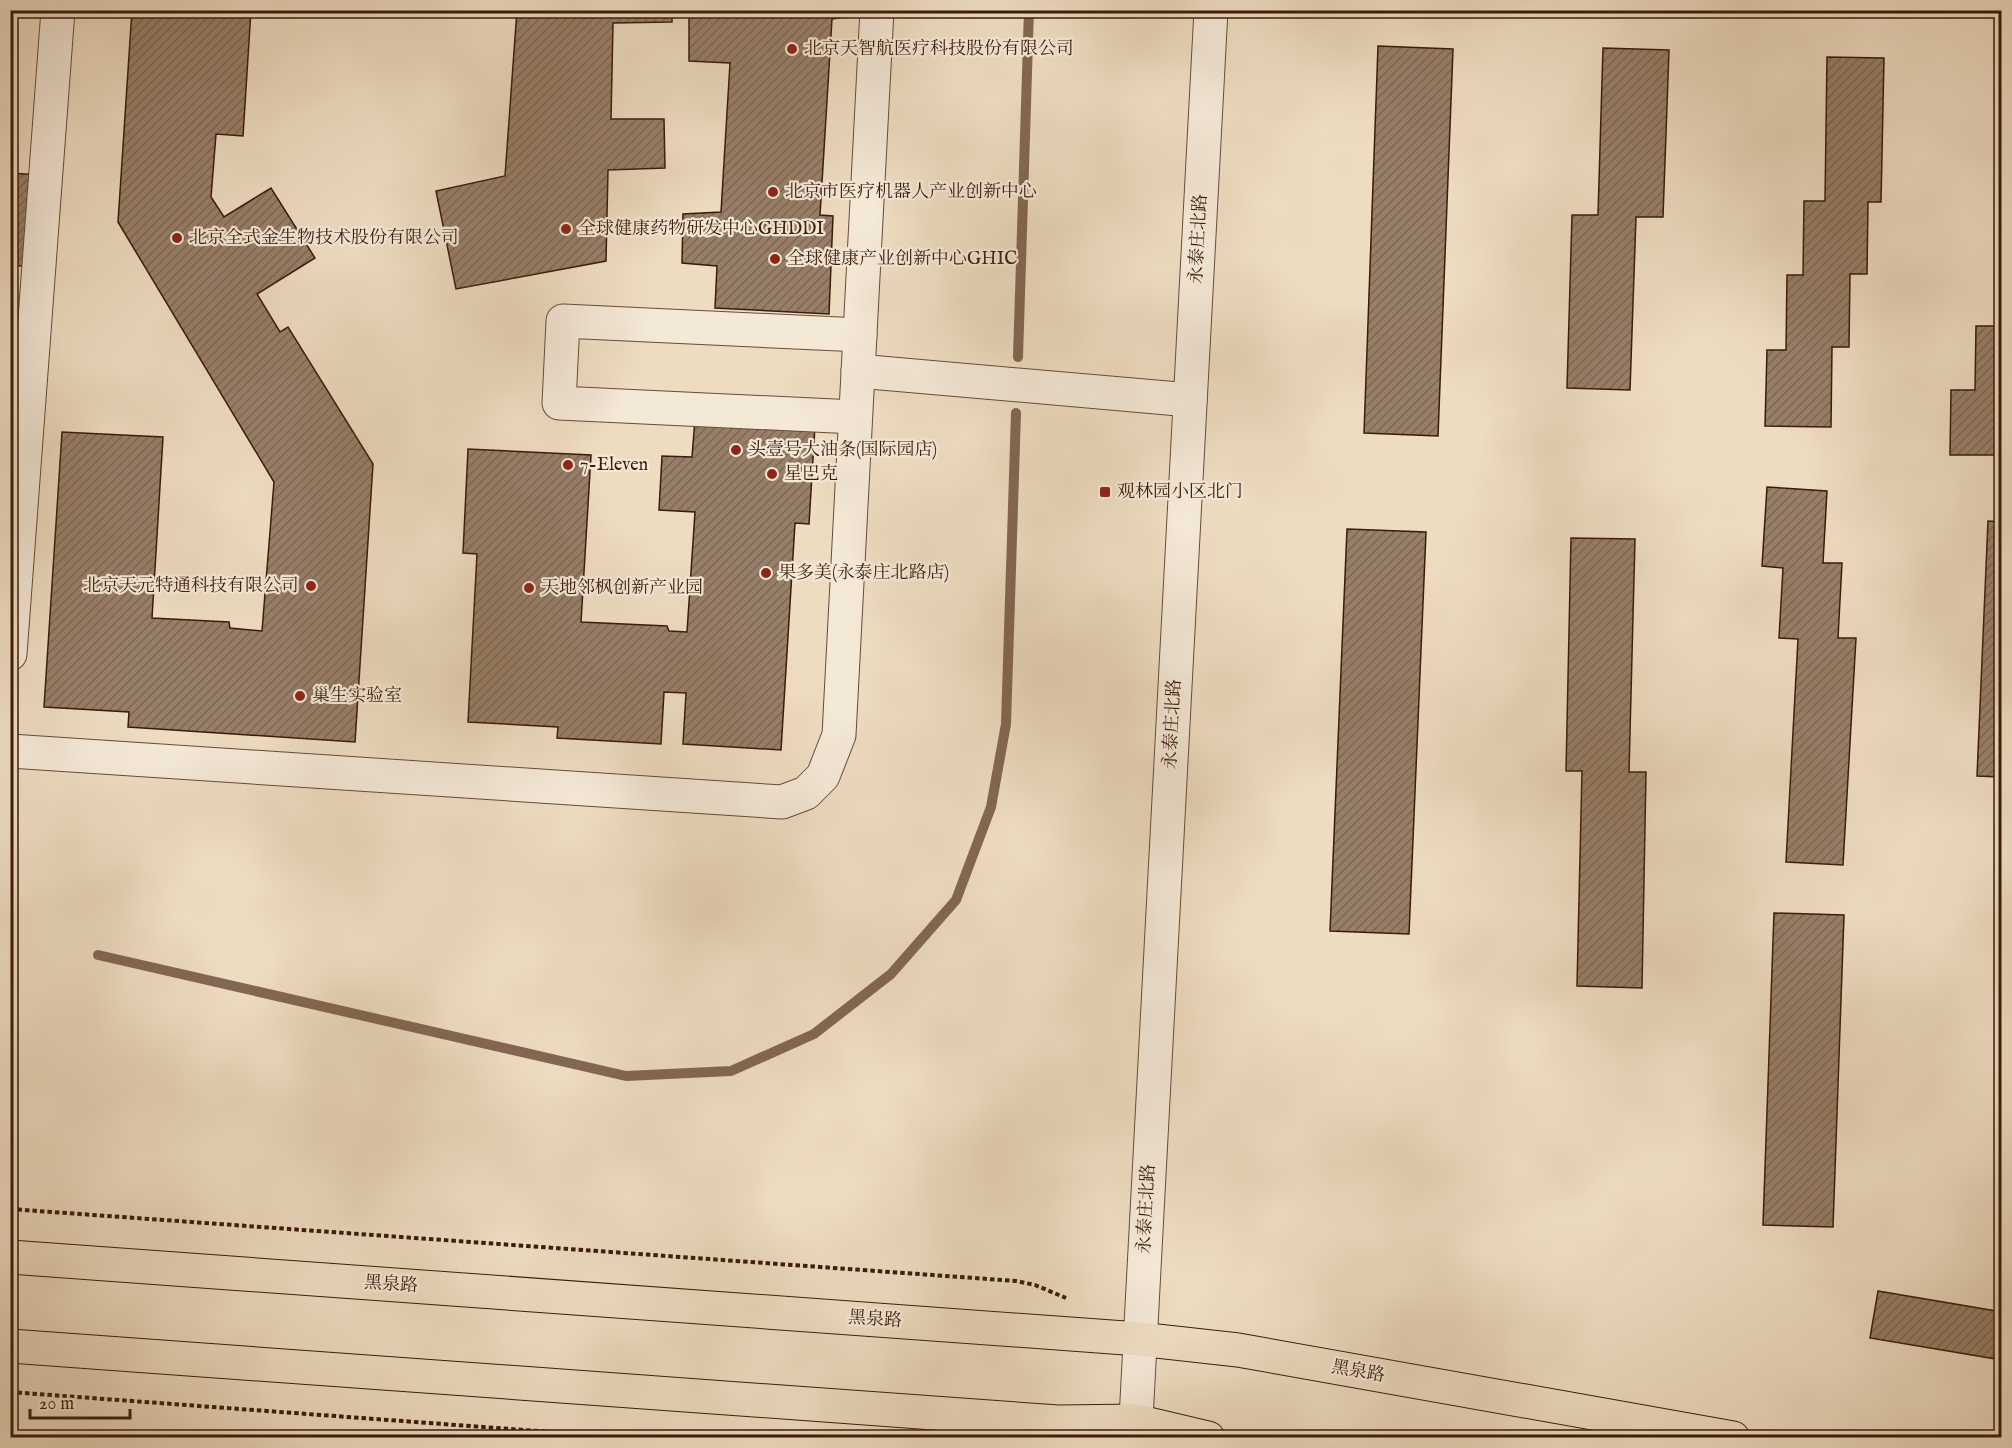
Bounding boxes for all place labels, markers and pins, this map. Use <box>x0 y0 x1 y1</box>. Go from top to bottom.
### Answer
place label: 北京天智航医疗科技股份有限公司 <box>804 38 1074 61</box>
marker: 北京天智航医疗科技股份有限公司 <box>785 42 799 56</box>
place label: 北京市医疗机器人产业创新中心 <box>785 181 1037 204</box>
marker: 北京市医疗机器人产业创新中心 <box>766 185 780 199</box>
place label: 全球健康药物研发中心GHDDI <box>578 218 824 241</box>
marker: 全球健康药物研发中心GHDDI <box>559 222 573 236</box>
place label: 北京全式金生物技术股份有限公司 <box>189 227 459 250</box>
marker: 北京全式金生物技术股份有限公司 <box>170 231 184 245</box>
place label: 全球健康产业创新中心GHIC <box>787 248 1017 271</box>
marker: 全球健康产业创新中心GHIC <box>768 252 782 266</box>
place label: 头壹号大油条(国际园店) <box>748 439 937 462</box>
marker: 头壹号大油条(国际园店) <box>729 443 743 457</box>
place label: 7-Eleven <box>580 454 649 477</box>
marker: 7-Eleven <box>561 458 575 472</box>
place label: 星巴克 <box>784 463 838 486</box>
marker: 星巴克 <box>765 467 779 481</box>
place label: 观林园小区北门 <box>1117 481 1243 504</box>
marker: 观林园小区北门 <box>1098 485 1112 499</box>
place label: 果多美(永泰庄北路店) <box>778 562 949 585</box>
marker: 果多美(永泰庄北路店) <box>759 566 773 580</box>
place label: 北京天元特通科技有限公司 <box>83 575 299 598</box>
place label: 天地邻枫创新产业园 <box>541 577 703 600</box>
marker: 北京天元特通科技有限公司 <box>304 579 318 593</box>
marker: 天地邻枫创新产业园 <box>522 581 536 595</box>
place label: 巢生实验室 <box>312 685 402 708</box>
marker: 巢生实验室 <box>293 689 307 703</box>

